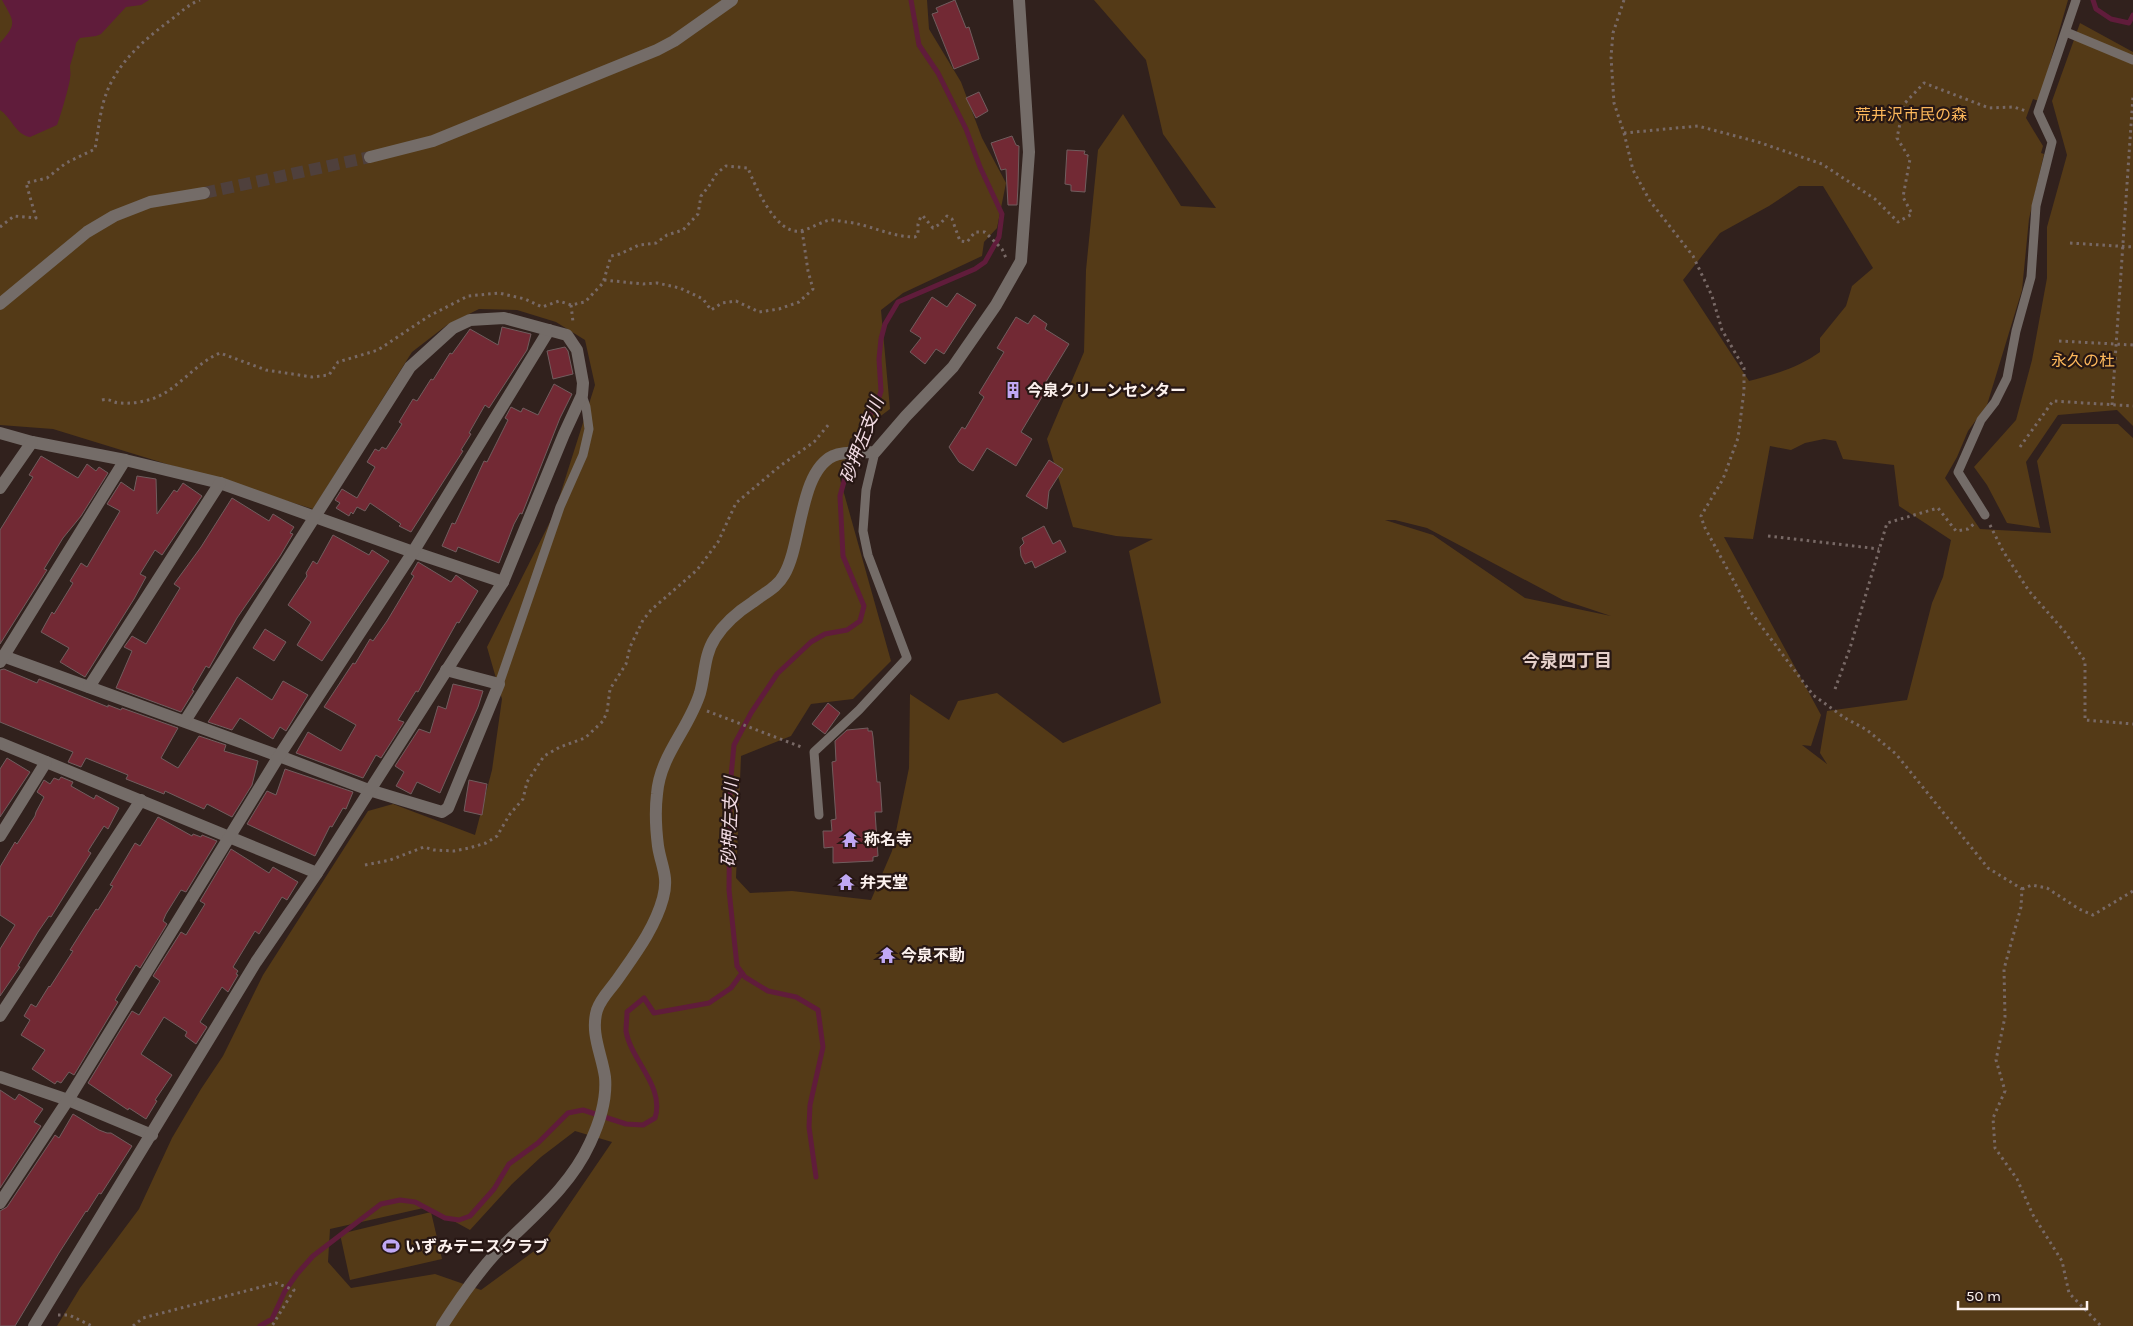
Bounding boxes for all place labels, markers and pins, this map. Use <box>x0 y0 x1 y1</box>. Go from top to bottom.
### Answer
building icon: 今泉クリーンセンター <box>1003 380 1023 400</box>
place label: 今泉クリーンセンター <box>1027 381 1186 400</box>
temple icon: 称名寺 <box>840 829 860 849</box>
place label: 称名寺 <box>864 830 912 849</box>
temple icon: 弁天堂 <box>836 872 856 892</box>
place label: 弁天堂 <box>860 873 908 892</box>
temple icon: 今泉不動 <box>877 945 897 965</box>
place label: 今泉不動 <box>901 946 965 965</box>
sports icon: いずみテニスクラブ <box>381 1236 401 1256</box>
place label: いずみテニスクラブ <box>405 1237 549 1256</box>

